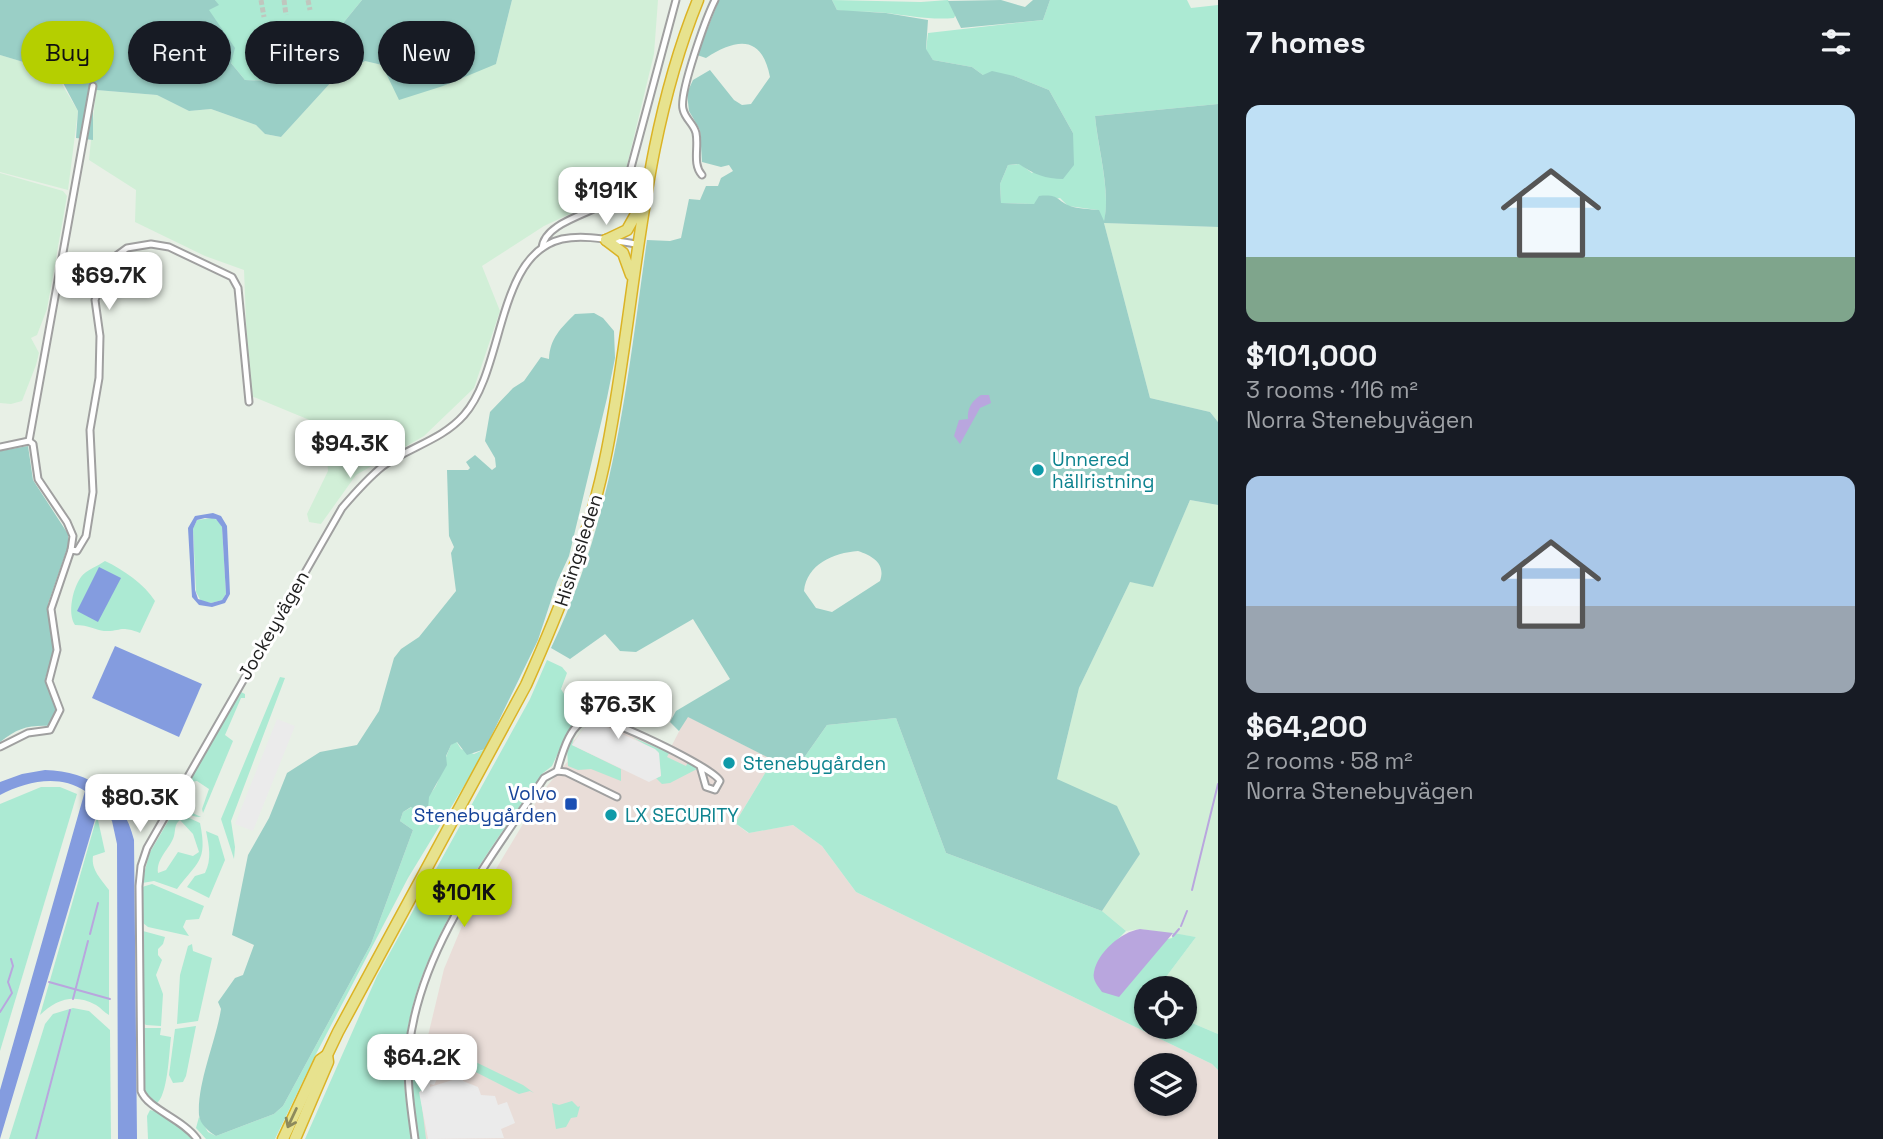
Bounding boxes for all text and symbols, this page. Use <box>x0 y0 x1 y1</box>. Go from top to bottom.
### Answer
chip: Buy <box>21 21 114 84</box>
chip: Rent <box>128 21 231 84</box>
chip: Filters <box>245 21 364 84</box>
chip: New <box>378 21 475 84</box>
text: 7 homes <box>1246 23 1366 62</box>
icon: filters <box>1817 23 1855 61</box>
icon: home <box>1488 150 1614 276</box>
pin: $191K <box>557 168 655 227</box>
text: $191K <box>574 175 638 205</box>
pin: $69.7K <box>52 252 166 312</box>
text: $69.7K <box>71 260 147 290</box>
text: $101,000 <box>1246 336 1378 375</box>
text: 3 rooms · 116 m² <box>1246 375 1418 405</box>
text: Norra Stenebyvägen <box>1246 405 1473 435</box>
pin: $94.3K <box>293 420 407 480</box>
text: $94.3K <box>311 428 389 458</box>
place label: Unnered hällristning <box>1052 447 1154 494</box>
marker: Unnered hällristning <box>1030 462 1046 478</box>
street label: Hisingsleden <box>549 491 608 610</box>
icon: home <box>1488 521 1614 647</box>
street label: Jockeyvägen <box>232 566 315 684</box>
pin: $76.3K <box>561 682 675 741</box>
text: $76.3K <box>580 689 656 719</box>
text: $64,200 <box>1246 707 1367 746</box>
text: 2 rooms · 58 m² <box>1246 746 1413 776</box>
place label: Stenebygården <box>743 751 886 776</box>
marker: Stenebygården <box>721 755 737 771</box>
pin: $80.3K <box>83 774 197 834</box>
text: Norra Stenebyvägen <box>1246 776 1473 806</box>
place label: Volvo Stenebygården <box>414 781 557 828</box>
text: $80.3K <box>101 782 179 812</box>
marker: Volvo Stenebygården <box>563 796 579 812</box>
place label: LX SECURITY <box>625 803 739 828</box>
marker: LX SECURITY <box>603 807 619 823</box>
pin: $101K <box>415 870 513 929</box>
text: $101K <box>432 877 496 907</box>
map controls <box>1134 976 1197 1116</box>
button: locate <box>1134 976 1197 1039</box>
pin: $64.2K <box>365 1034 479 1094</box>
text: $64.2K <box>383 1042 461 1072</box>
button: layers <box>1134 1053 1197 1116</box>
one-way arrow <box>285 1107 299 1128</box>

